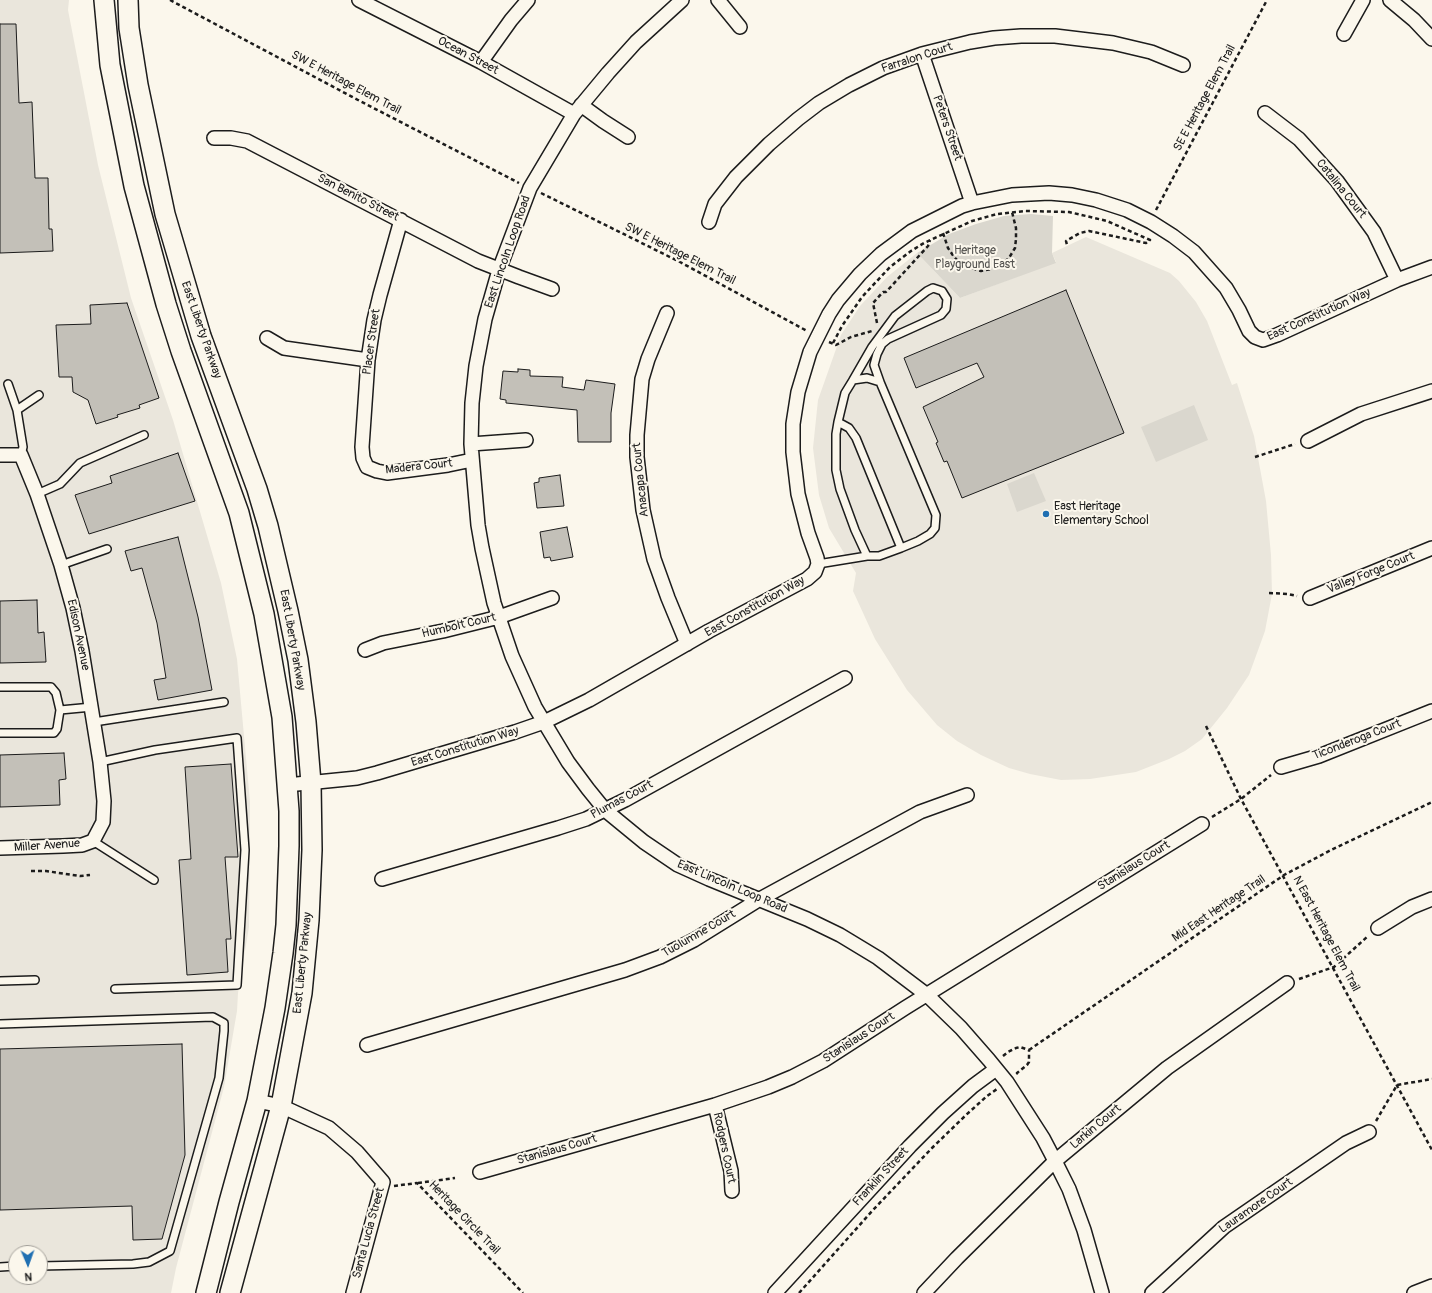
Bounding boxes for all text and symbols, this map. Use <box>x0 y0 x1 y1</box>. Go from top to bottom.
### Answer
street label: Ocean Street <box>435 34 501 78</box>
street label: Farralon Court <box>880 40 954 76</box>
street label: SE E Heritage Elem Trail <box>1171 42 1239 154</box>
street label: SW E Heritage Elem Trail <box>289 48 403 118</box>
street label: Peters Street <box>929 93 965 163</box>
street label: Catalina Court <box>1313 157 1369 221</box>
street label: San Benito Street <box>315 171 401 225</box>
street label: East Lincoln Loop Road <box>482 194 534 310</box>
street label: SW E Heritage Elem Trail <box>622 220 738 288</box>
park label: Heritage Playground East <box>935 244 1015 272</box>
street label: East Liberty Parkway <box>178 279 224 381</box>
street label: East Constitution Way <box>1265 286 1373 344</box>
street label: Placer Street <box>360 308 384 376</box>
street label: Anacapa Court <box>630 442 652 518</box>
street label: Madera Court <box>385 456 453 478</box>
place label: East Heritage Elementary School <box>1054 500 1149 528</box>
marker: East Heritage Elementary School <box>1041 509 1051 519</box>
street label: Valley Forge Court <box>1325 549 1417 597</box>
street label: East Constitution Way <box>703 574 807 640</box>
street label: East Liberty Parkway <box>276 589 308 691</box>
street label: Edison Avenue <box>63 598 93 672</box>
street label: Humbolt Court <box>421 610 497 642</box>
street label: Ticonderoga Court <box>1311 717 1403 763</box>
street label: East Constitution Way <box>409 724 521 770</box>
street label: Plumas Court <box>588 778 656 822</box>
street label: Miller Avenue <box>13 837 81 855</box>
street label: Stanislaus Court <box>1095 838 1173 894</box>
street label: East Lincoln Loop Road <box>675 857 789 917</box>
street label: Mid East Heritage Trail <box>1170 872 1268 946</box>
street label: N East Heritage Elem Trail <box>1289 874 1363 994</box>
street label: Tuolumne Court <box>660 907 738 961</box>
street label: East Liberty Parkway <box>291 912 315 1014</box>
street label: Stanislaus Court <box>820 1009 898 1067</box>
street label: Larkin Court <box>1068 1102 1124 1152</box>
street label: Rodgers Court <box>709 1111 739 1185</box>
street label: Stanislaus Court <box>515 1132 599 1168</box>
street label: Franklin Street <box>850 1145 912 1209</box>
street label: Lauramore Court <box>1216 1175 1296 1237</box>
street label: Heritage Circle Trail <box>425 1178 503 1258</box>
street label: Santa Lucia Street <box>350 1186 388 1280</box>
north arrow <box>8 1245 48 1285</box>
text: N <box>24 1270 32 1283</box>

